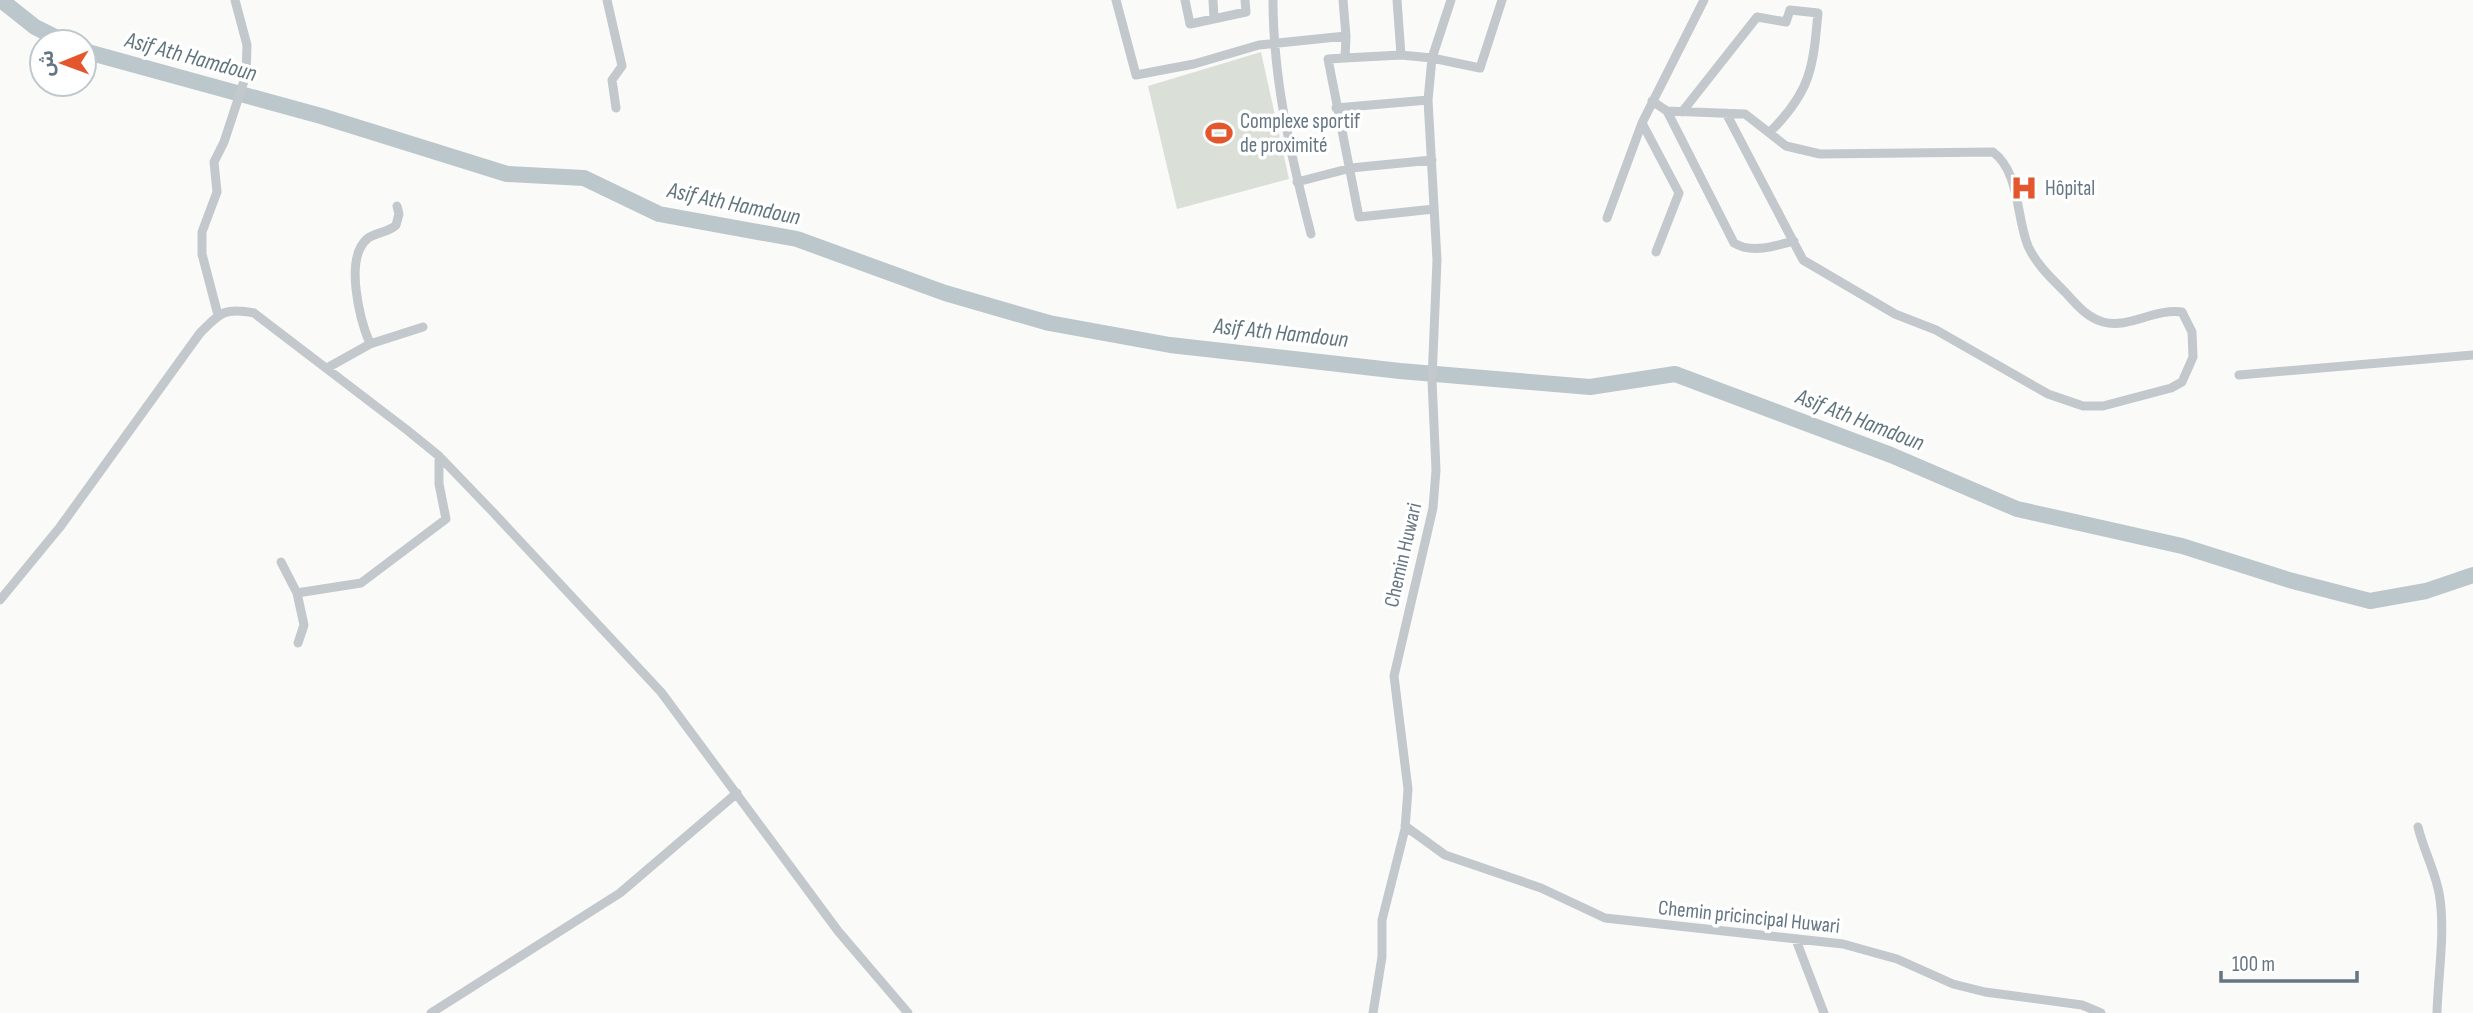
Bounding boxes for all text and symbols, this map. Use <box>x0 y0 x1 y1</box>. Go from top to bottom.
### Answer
water label: Asif Ath Hamdoun <box>121 26 260 88</box>
north arrow <box>28 28 98 98</box>
text: ش <box>36 50 59 76</box>
place label: Complexe sportif de proximité <box>1240 109 1361 158</box>
sports icon: Complexe sportif de proximité <box>1204 118 1234 148</box>
hospital icon: Hôpital <box>2009 173 2039 203</box>
water label: Asif Ath Hamdoun <box>664 176 803 232</box>
place label: Hôpital <box>2045 176 2095 201</box>
water label: Asif Ath Hamdoun <box>1211 312 1350 354</box>
water label: Asif Ath Hamdoun <box>1791 382 1928 457</box>
street label: Chemin Huwari <box>1379 500 1427 610</box>
street label: Chemin pricincipal Huwari <box>1657 895 1841 939</box>
scale bar <box>2221 940 2358 984</box>
text: 100 m <box>2232 952 2275 977</box>

